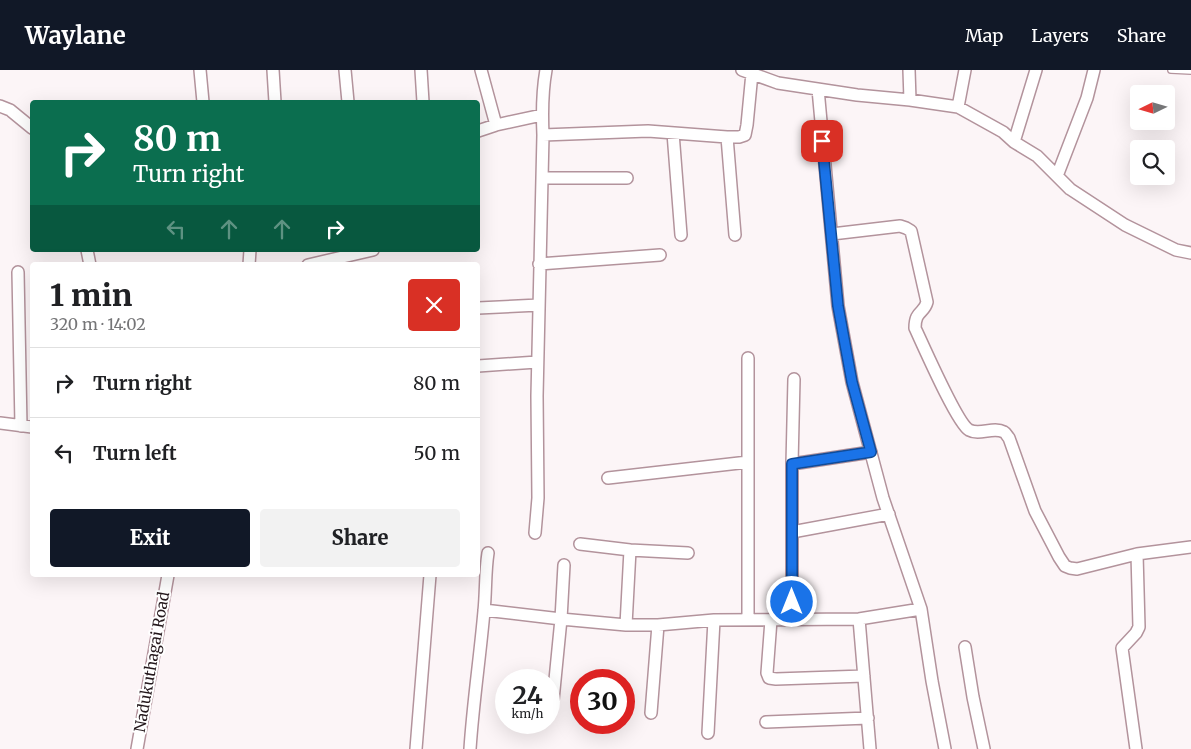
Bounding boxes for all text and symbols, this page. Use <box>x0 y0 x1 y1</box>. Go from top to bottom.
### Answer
text: Waylane <box>25 20 126 51</box>
text: Map <box>965 24 1003 47</box>
text: Layers <box>1031 24 1089 47</box>
text: Share <box>1117 24 1166 47</box>
north arrow <box>1130 85 1175 130</box>
map controls <box>1130 85 1175 185</box>
text: 80 m <box>133 117 221 161</box>
icon: right <box>50 120 115 185</box>
pin <box>801 120 843 162</box>
icon: arrive <box>808 127 836 155</box>
button: search <box>1130 140 1175 185</box>
text: Turn right <box>133 160 244 188</box>
icon: left <box>162 215 190 243</box>
icon: ahead <box>215 215 243 243</box>
icon: ahead <box>268 215 296 243</box>
icon: right <box>321 215 349 243</box>
text: 1 min <box>50 276 132 314</box>
button: close <box>408 279 460 331</box>
text: 320 m · 14:02 <box>50 314 146 334</box>
icon: right <box>50 369 78 397</box>
text: Turn right <box>93 371 192 395</box>
text: 80 m <box>413 371 460 395</box>
icon: left <box>50 439 78 467</box>
text: Turn left <box>93 441 177 465</box>
text: 50 m <box>414 441 460 465</box>
button: Exit <box>50 509 250 567</box>
button: Share <box>260 509 460 567</box>
position arrow <box>765 575 817 627</box>
street label: Nadukuthagai Road <box>130 590 173 734</box>
speed limit sign: 30 <box>570 669 635 734</box>
text: 24 <box>512 679 543 711</box>
text: km/h <box>512 706 543 721</box>

